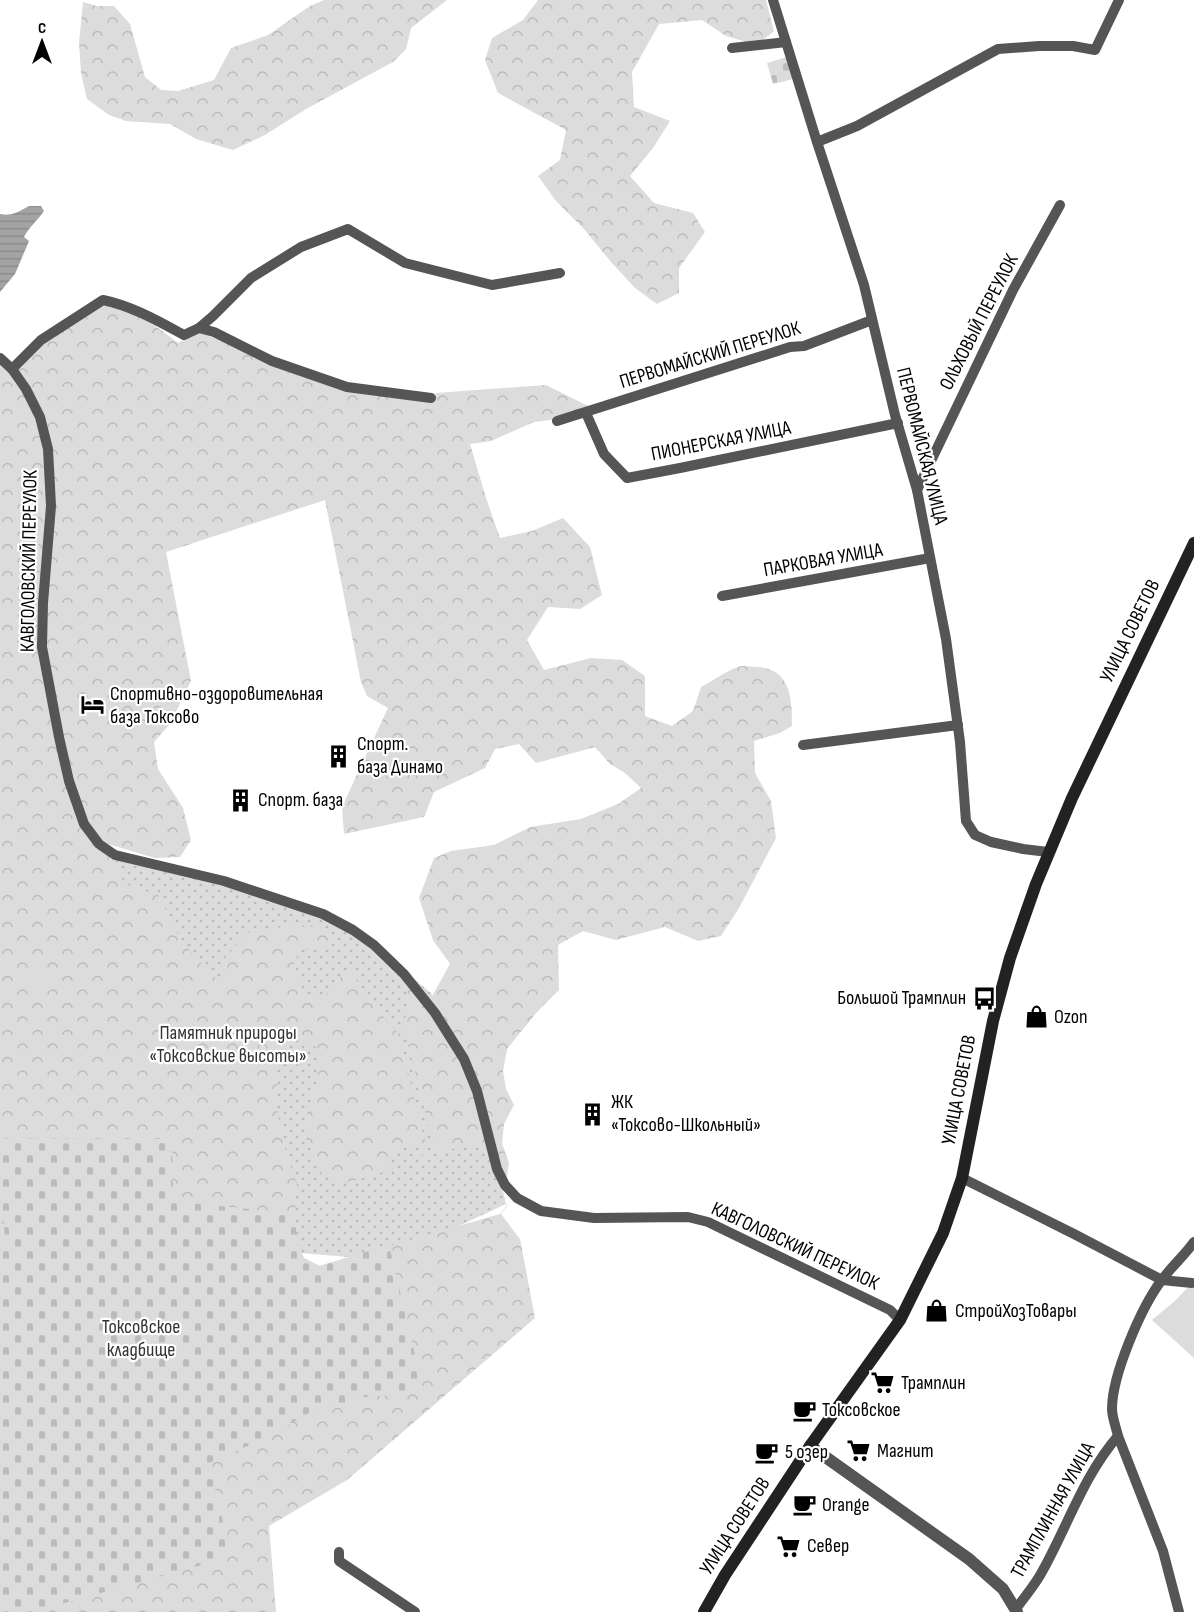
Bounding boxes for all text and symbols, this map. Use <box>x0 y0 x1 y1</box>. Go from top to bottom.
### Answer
north arrow <box>12 12 72 72</box>
text: С <box>38 19 46 38</box>
street label: ОЛЬХОВЫЙ ПЕРЕУЛОК <box>934 250 1024 394</box>
street label: ПЕРВОМАЙСКИЙ ПЕРЕУЛОК <box>617 316 803 394</box>
street label: ПЕРВОМАЙСКАЯ УЛИЦА <box>891 365 953 527</box>
street label: ПИОНЕРСКАЯ УЛИЦА <box>649 416 793 466</box>
street label: КАВГОЛОВСКИЙ ПЕРЕУЛОК <box>15 470 43 652</box>
street label: ПАРКОВАЯ УЛИЦА <box>762 538 885 582</box>
street label: УЛИЦА СОВЕТОВ <box>1095 576 1165 686</box>
place label: Спортивно-оздоровительная база Токсово <box>110 682 323 729</box>
hotel icon: Спортивно-оздоровительная база Токсово <box>79 692 105 718</box>
place label: Спорт. база Динамо <box>357 732 443 779</box>
building icon: Спорт. база Динамо <box>326 743 352 769</box>
building icon: Спорт. база <box>227 787 253 813</box>
place label: Спорт. база <box>258 788 343 812</box>
bus stop icon: Большой Трамплин <box>971 985 997 1011</box>
place label: Большой Трамплин <box>837 986 966 1010</box>
shop icon: Ozon <box>1023 1004 1049 1030</box>
place label: Ozon <box>1054 1005 1088 1029</box>
park label: Памятник природы «Токсовские высоты» <box>149 1021 307 1068</box>
street label: УЛИЦА СОВЕТОВ <box>937 1033 981 1147</box>
place label: ЖК «Токсово-Школьный» <box>611 1090 761 1137</box>
building icon: ЖК «Токсово-Школьный» <box>580 1101 606 1127</box>
street label: КАВГОЛОВСКИЙ ПЕРЕУЛОК <box>707 1197 883 1295</box>
shop icon: СтройХозТовары <box>924 1298 950 1324</box>
place label: СтройХозТовары <box>955 1299 1077 1323</box>
park label: Токсовское кладбище <box>102 1315 180 1362</box>
supermarket icon: Трамплин <box>870 1370 896 1396</box>
place label: Трамплин <box>901 1371 966 1395</box>
cafe icon: Токсовское <box>791 1397 817 1423</box>
place label: Токсовское <box>822 1398 901 1422</box>
supermarket icon: Магнит <box>846 1438 872 1464</box>
street label: ТРАМПЛИННАЯ УЛИЦА <box>1006 1438 1100 1582</box>
cafe icon: 5 озер <box>754 1439 780 1465</box>
place label: Магнит <box>877 1439 934 1463</box>
place label: 5 озер <box>785 1440 828 1464</box>
street label: УЛИЦА СОВЕТОВ <box>695 1473 775 1579</box>
cafe icon: Orange <box>791 1492 817 1518</box>
place label: Orange <box>822 1493 869 1517</box>
supermarket icon: Север <box>776 1533 802 1559</box>
place label: Север <box>807 1534 849 1558</box>

